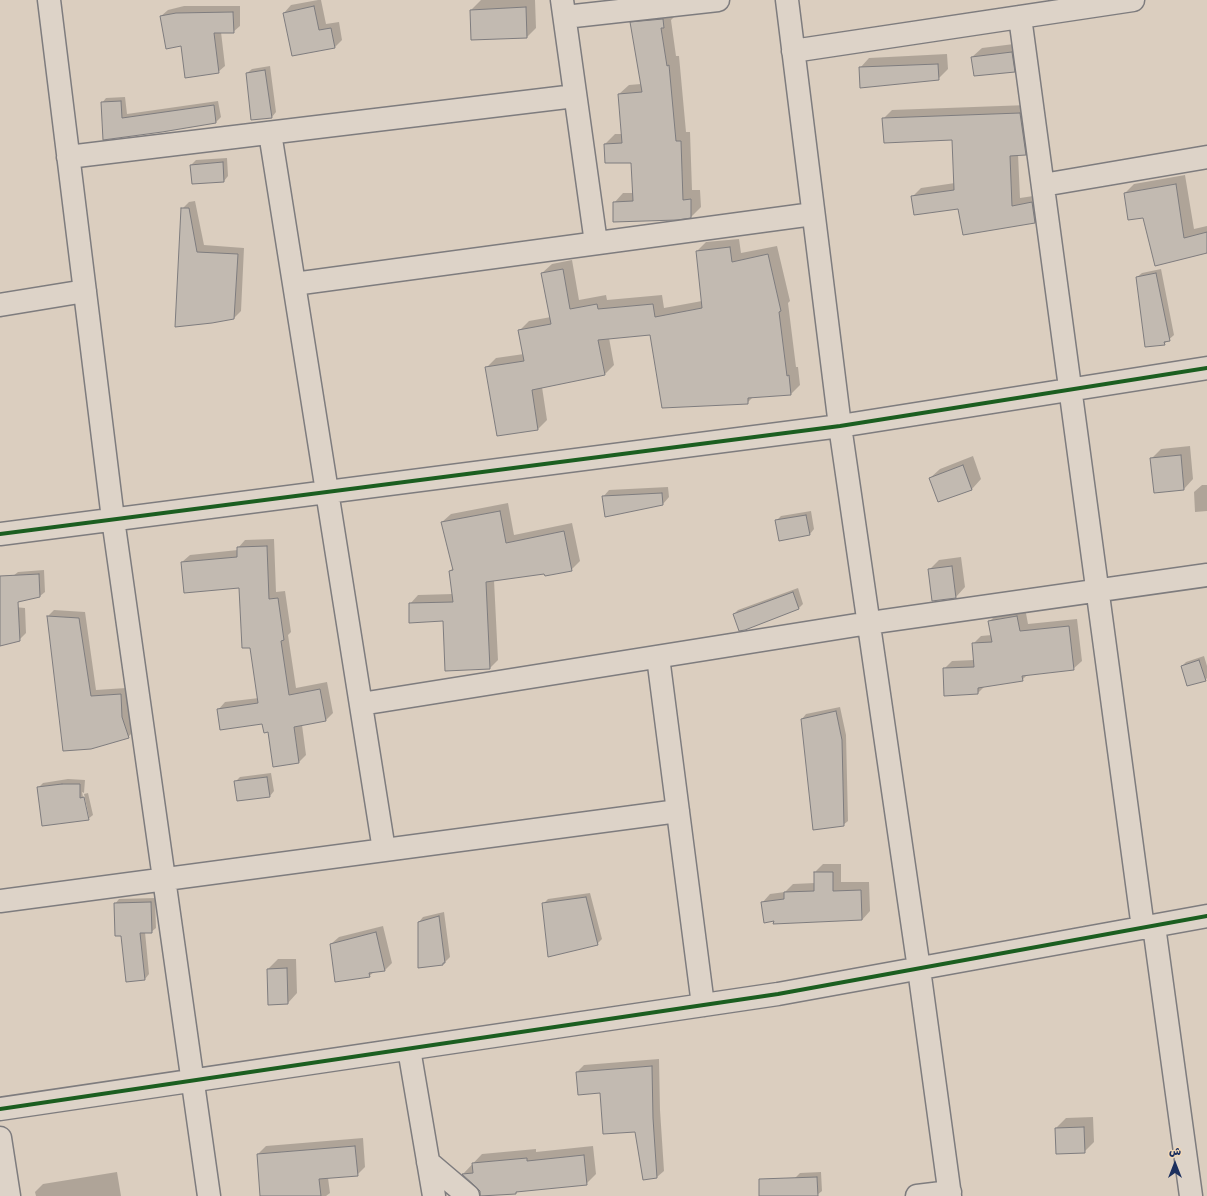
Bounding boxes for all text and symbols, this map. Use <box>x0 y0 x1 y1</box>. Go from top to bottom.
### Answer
text: ش <box>1169 1143 1181 1161</box>
north arrow <box>1155 1144 1195 1184</box>

